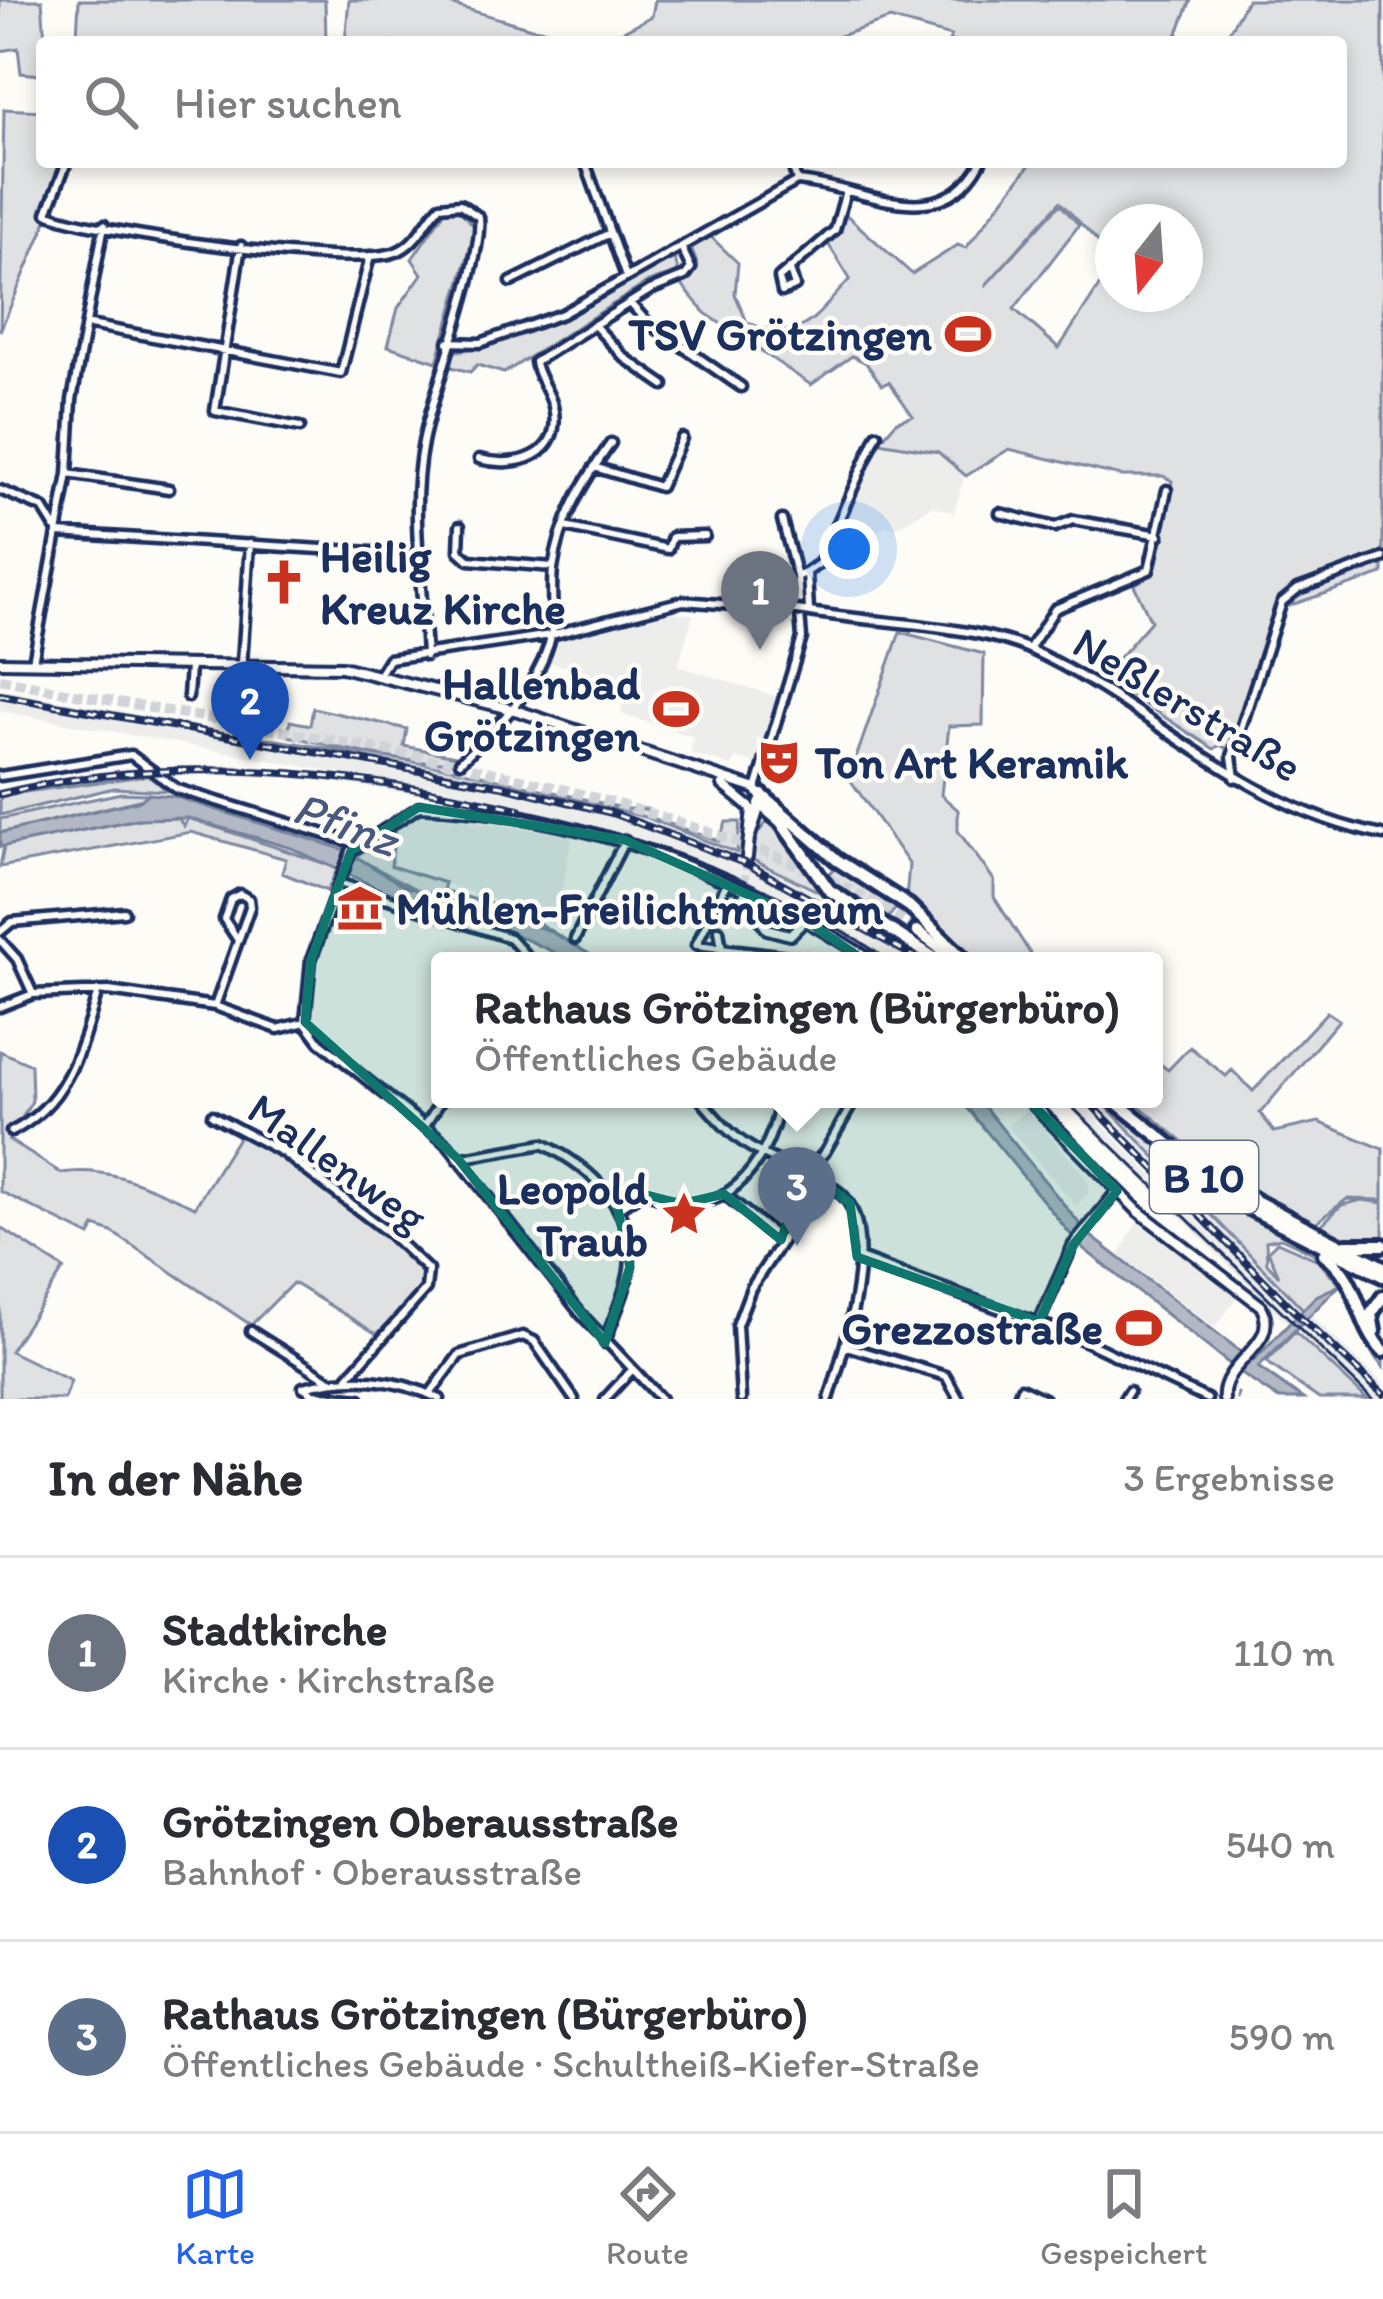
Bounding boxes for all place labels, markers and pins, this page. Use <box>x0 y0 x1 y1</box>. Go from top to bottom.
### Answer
place label: TSV Grötzingen <box>627 307 932 361</box>
sports icon: TSV Grötzingen <box>943 309 993 359</box>
place label: Heilig Kreuz Kirche <box>320 529 566 635</box>
pin: 1 <box>721 551 799 650</box>
church icon: Heilig Kreuz Kirche <box>259 557 309 607</box>
place label: Hallenbad Grötzingen <box>424 656 641 762</box>
pin: 2 <box>211 661 289 760</box>
sports icon: Hallenbad Grötzingen <box>651 684 701 734</box>
place label: Ton Art Keramik <box>814 735 1129 789</box>
theatre icon: Ton Art Keramik <box>754 737 804 787</box>
place label: Mühlen-Freilichtmuseum <box>396 881 884 935</box>
museum icon: Mühlen-Freilichtmuseum <box>335 883 385 933</box>
pin: 3 <box>758 1147 836 1246</box>
place label: Leopold Traub <box>497 1161 649 1267</box>
place icon: Leopold Traub <box>659 1189 709 1239</box>
place label: Grezzostraße <box>841 1301 1103 1355</box>
sports icon: Grezzostraße <box>1114 1303 1164 1353</box>

